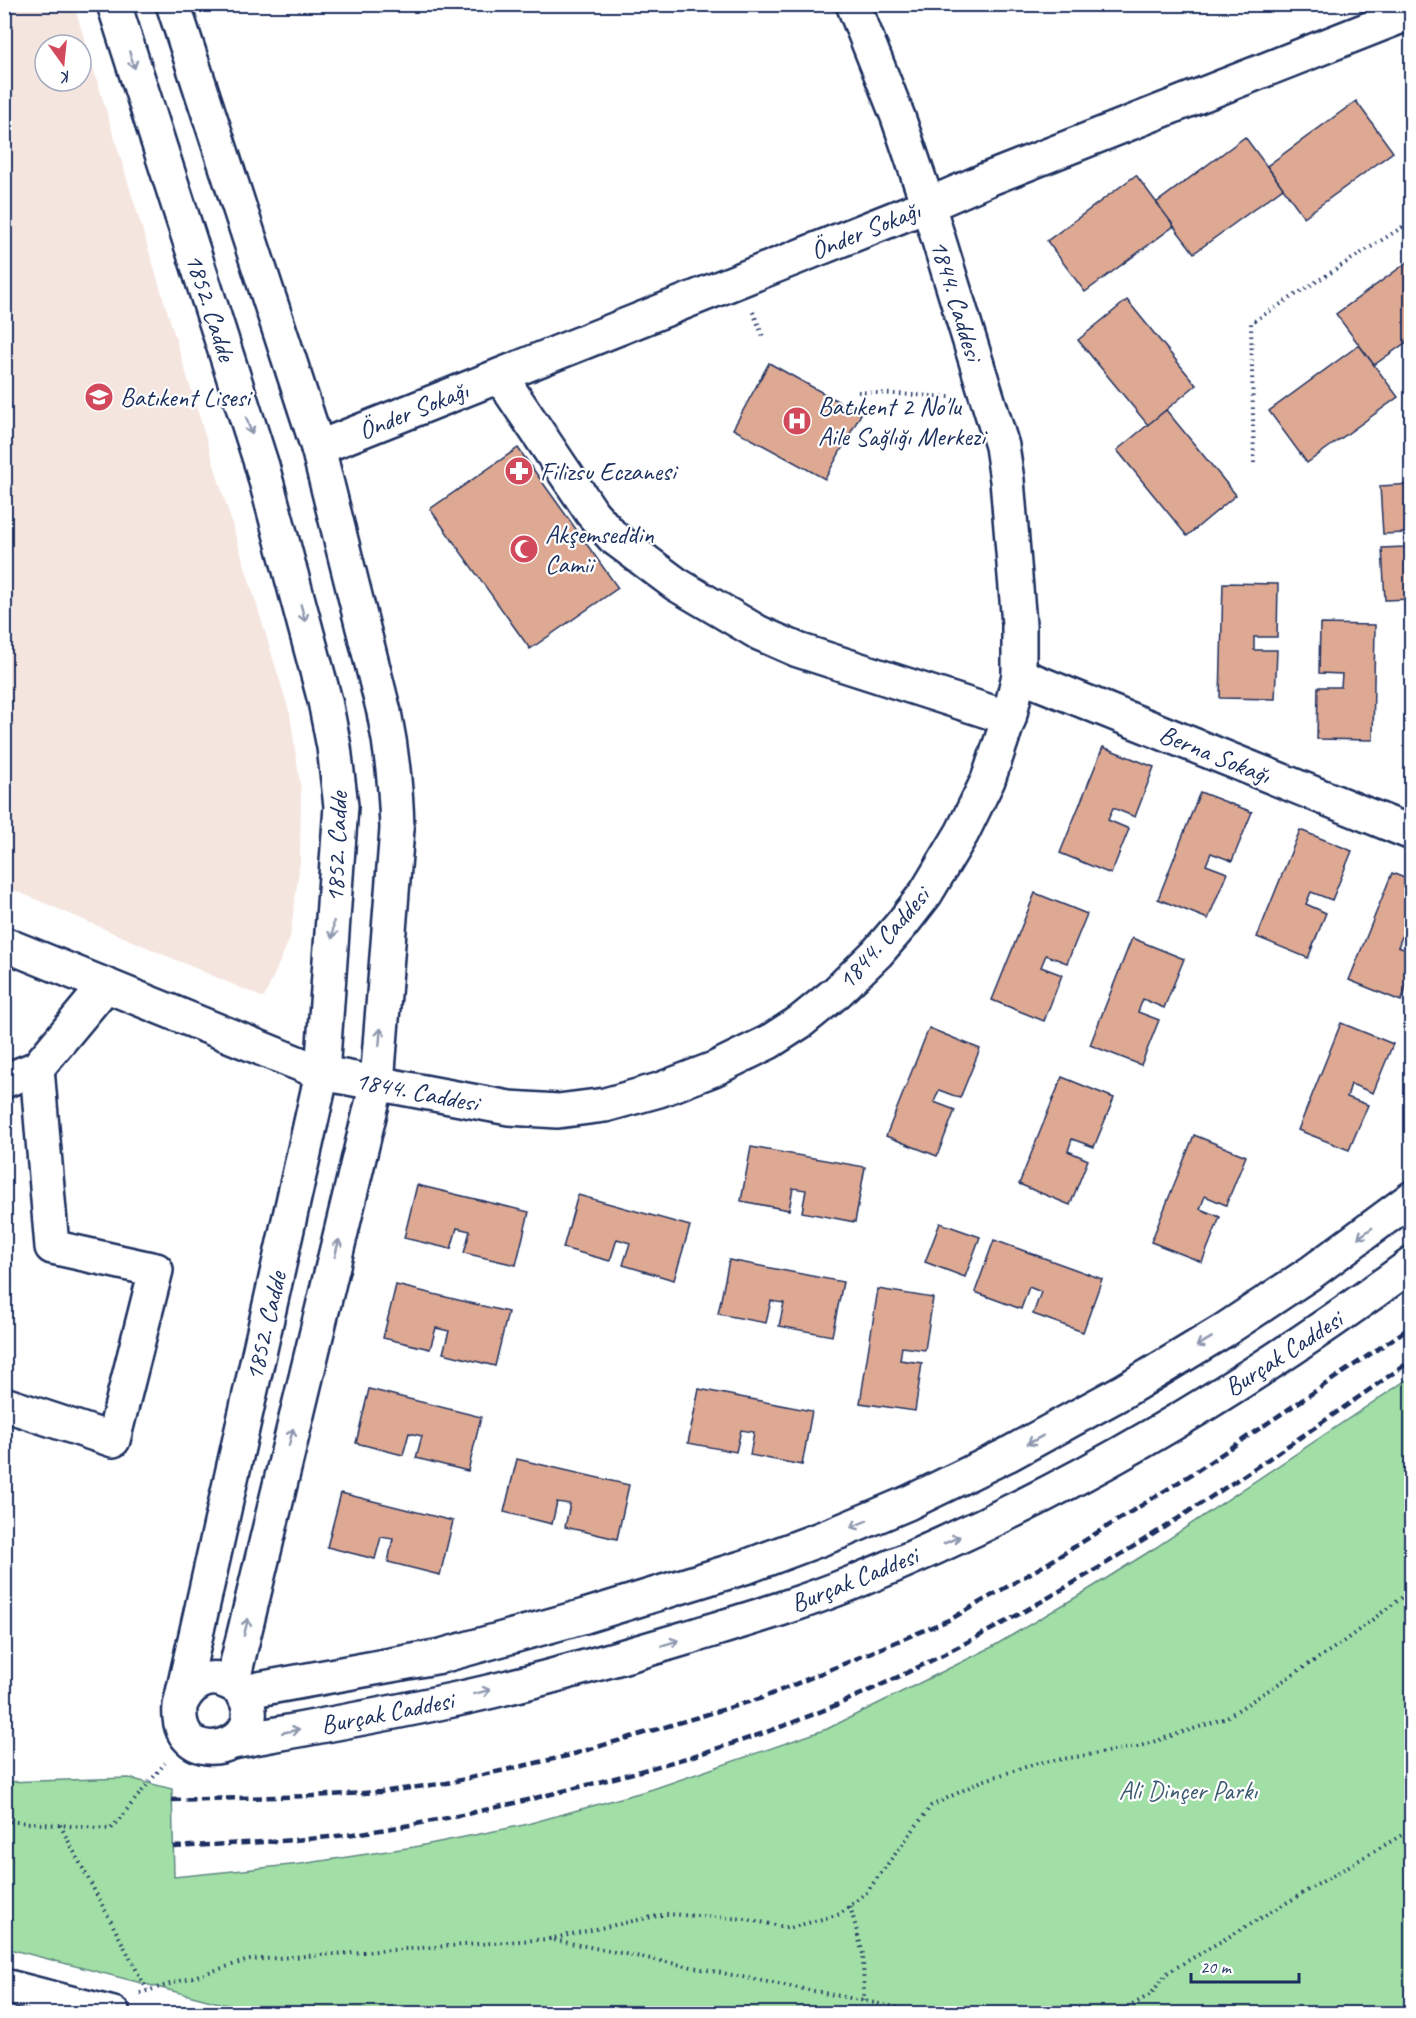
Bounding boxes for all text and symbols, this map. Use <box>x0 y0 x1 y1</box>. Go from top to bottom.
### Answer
north arrow <box>33 33 93 93</box>
one-way arrow <box>127 50 138 69</box>
text: K <box>56 66 73 88</box>
street label: Önder Sokağı <box>806 193 926 267</box>
street label: 1844. Caddesi <box>923 236 991 367</box>
street label: 1852. Cadde <box>178 249 244 366</box>
street label: Önder Sokağı <box>354 373 474 447</box>
school or university icon: Batıkent Lisesi <box>83 381 115 413</box>
place label: Batıkent Lisesi <box>120 381 253 414</box>
place label: Batıkent 2 No'lu Aile Sağlığı Merkezi <box>818 390 988 453</box>
hospital icon: Batıkent 2 No'lu Aile Sağlığı Merkezi <box>781 405 813 437</box>
one-way arrow <box>245 416 256 435</box>
pharmacy icon: Filizsu Eczanesi <box>503 455 535 487</box>
place label: Filizsu Eczanesi <box>540 455 679 488</box>
place label: Akşemseddin Camii <box>545 518 654 581</box>
mosque icon: Akşemseddin Camii <box>508 533 540 565</box>
one-way arrow <box>298 604 309 623</box>
street label: Berna Sokağı <box>1155 717 1276 792</box>
street label: 1852. Cadde <box>318 790 355 903</box>
street label: 1844. Caddesi <box>830 878 939 996</box>
one-way arrow <box>327 920 338 939</box>
one-way arrow <box>375 1027 386 1047</box>
street label: 1844. Caddesi <box>353 1063 484 1120</box>
one-way arrow <box>1358 1227 1374 1239</box>
one-way arrow <box>331 1239 343 1258</box>
street label: 1852. Cadde <box>237 1267 294 1384</box>
street label: Burçak Caddesi <box>1218 1301 1351 1404</box>
one-way arrow <box>1196 1337 1213 1349</box>
one-way arrow <box>286 1428 298 1447</box>
one-way arrow <box>1027 1434 1044 1446</box>
one-way arrow <box>850 1519 869 1530</box>
one-way arrow <box>942 1533 960 1545</box>
street label: Burçak Caddesi <box>786 1538 925 1620</box>
one-way arrow <box>240 1618 252 1637</box>
one-way arrow <box>660 1637 679 1648</box>
street label: Burçak Caddesi <box>318 1683 459 1741</box>
one-way arrow <box>472 1686 491 1698</box>
one-way arrow <box>280 1725 300 1736</box>
park label: Ali Dinçer Parkı <box>1119 1774 1258 1807</box>
scale bar <box>1191 1946 1299 1984</box>
text: 20 m <box>1200 1956 1233 1978</box>

